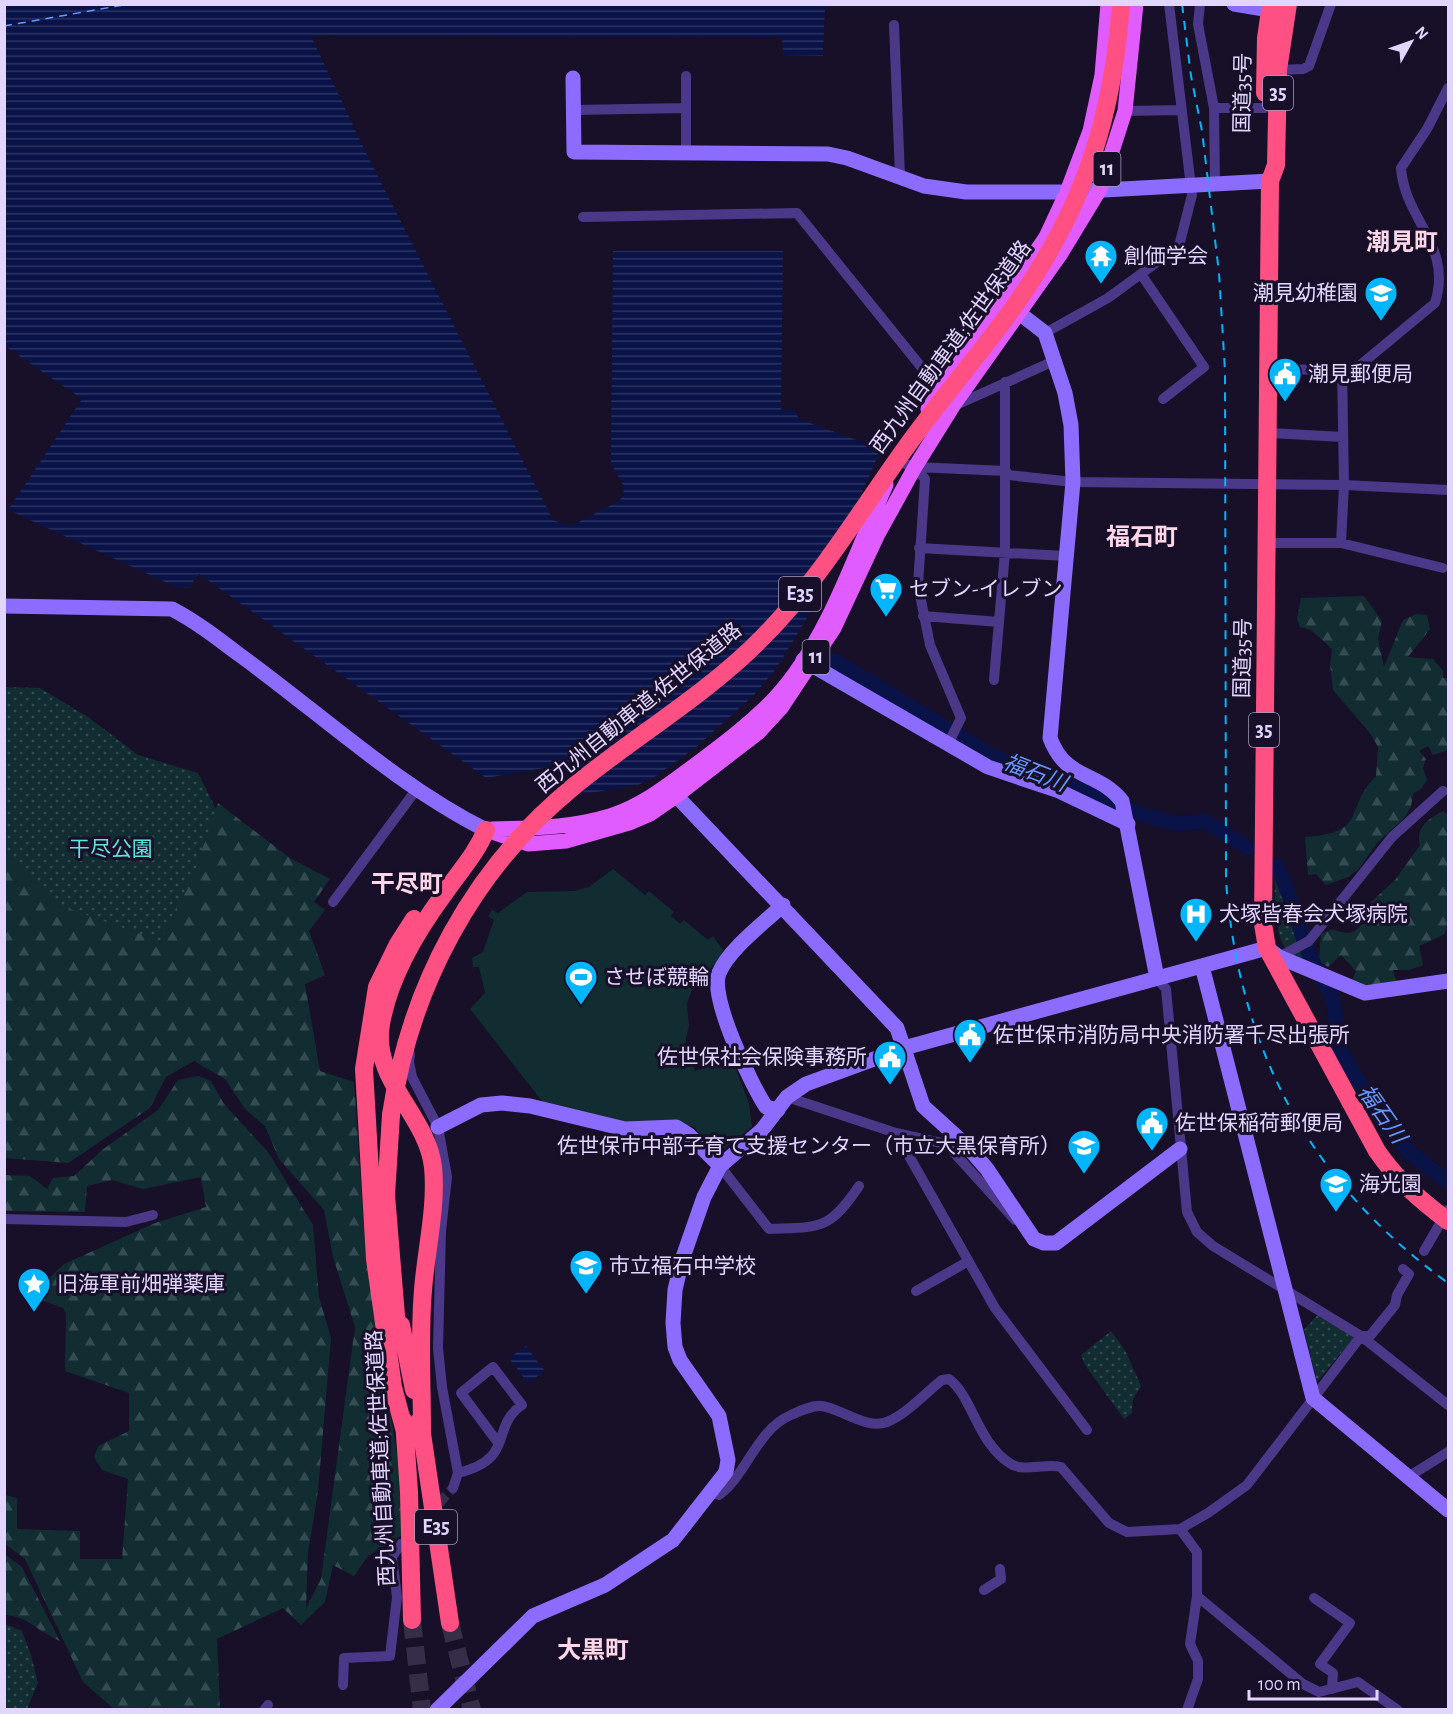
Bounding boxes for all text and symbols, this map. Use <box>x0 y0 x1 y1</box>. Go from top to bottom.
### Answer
north arrow <box>1381 12 1441 72</box>
text: N <box>1412 24 1431 42</box>
street label: 国道35号 <box>1231 53 1254 133</box>
road number: 35 <box>1263 76 1293 110</box>
road number: 11 <box>1094 152 1120 186</box>
district label: 潮見町 <box>1366 229 1438 255</box>
street label: 西九州自動車道;佐世保道路 <box>866 236 1035 457</box>
temple icon: 創価学会 <box>1083 238 1119 285</box>
place label: 創価学会 <box>1124 245 1208 267</box>
school or university icon: 潮見幼稚園 <box>1363 275 1399 322</box>
place label: 潮見幼稚園 <box>1253 282 1358 304</box>
public building icon: 潮見郵便局 <box>1267 356 1303 403</box>
place label: 潮見郵便局 <box>1308 363 1413 385</box>
district label: 福石町 <box>1106 524 1178 550</box>
supermarket icon: セブン-イレブン <box>868 571 904 618</box>
road number: E35 <box>779 577 821 611</box>
place label: セブン-イレブン <box>909 577 1062 600</box>
street label: 西九州自動車道;佐世保道路 <box>532 618 745 797</box>
street label: 国道35号 <box>1231 618 1254 698</box>
road number: 11 <box>802 640 830 674</box>
road number: 35 <box>1249 713 1279 747</box>
water label: 福石川 <box>1000 750 1072 796</box>
park label: 干尽公園 <box>69 839 153 860</box>
district label: 干尽町 <box>371 872 443 897</box>
hospital icon: 犬塚皆春会犬塚病院 <box>1178 896 1214 943</box>
place label: 犬塚皆春会犬塚病院 <box>1219 903 1408 925</box>
sports icon: させぼ競輪 <box>563 959 599 1006</box>
place label: させぼ競輪 <box>604 966 709 988</box>
public building icon: 佐世保市消防局中央消防署千尽出張所 <box>952 1017 988 1064</box>
place label: 佐世保市消防局中央消防署千尽出張所 <box>993 1024 1350 1046</box>
public building icon: 佐世保社会保険事務所 <box>872 1039 908 1086</box>
place label: 佐世保社会保険事務所 <box>657 1046 867 1068</box>
water label: 福石川 <box>1354 1080 1412 1149</box>
public building icon: 佐世保稲荷郵便局 <box>1134 1105 1170 1152</box>
place label: 佐世保稲荷郵便局 <box>1175 1112 1343 1134</box>
school or university icon: 佐世保市中部子育て支援センター（市立大黒保育所） <box>1066 1128 1102 1175</box>
place label: 佐世保市中部子育て支援センター（市立大黒保育所） <box>557 1135 1061 1157</box>
school or university icon: 海光園 <box>1318 1166 1354 1213</box>
place label: 海光園 <box>1359 1173 1422 1195</box>
school or university icon: 市立福石中学校 <box>568 1248 604 1295</box>
place label: 市立福石中学校 <box>609 1255 756 1277</box>
place icon: 旧海軍前畑弾薬庫 <box>16 1266 52 1313</box>
place label: 旧海軍前畑弾薬庫 <box>57 1273 225 1295</box>
street label: 西九州自動車道;佐世保道路 <box>363 1329 398 1587</box>
road number: E35 <box>415 1510 457 1544</box>
district label: 大黒町 <box>557 1637 629 1663</box>
scale bar <box>1249 1663 1376 1701</box>
text: 100 m <box>1258 1676 1301 1694</box>

